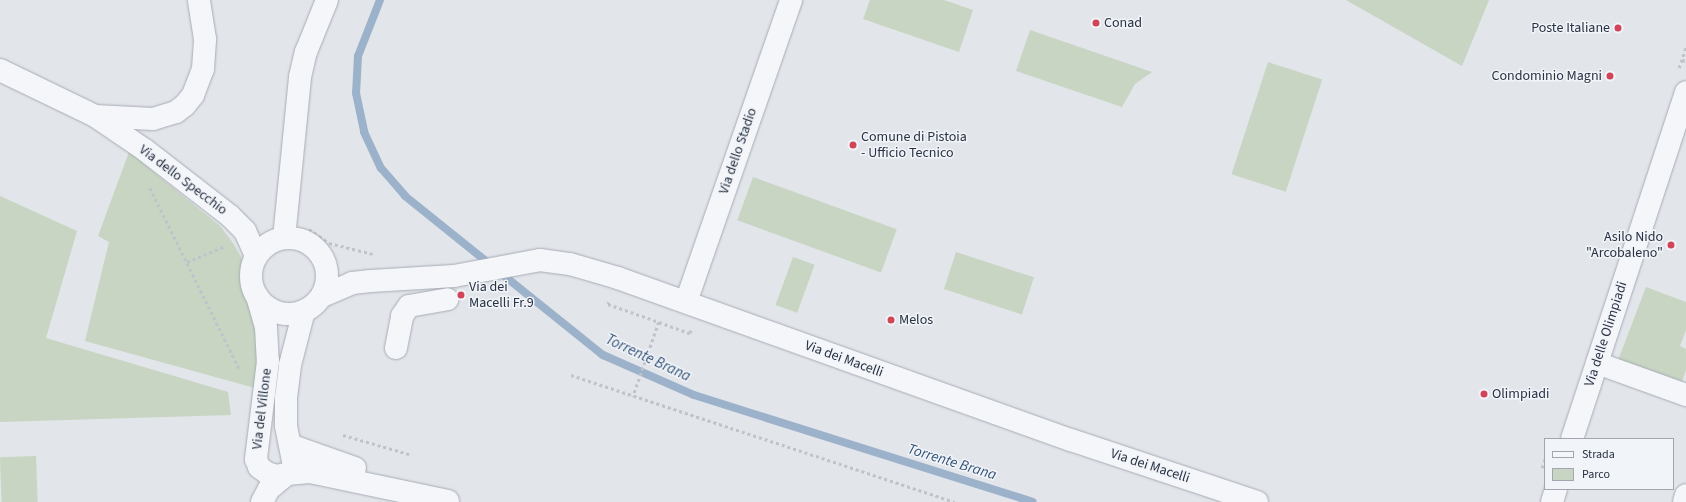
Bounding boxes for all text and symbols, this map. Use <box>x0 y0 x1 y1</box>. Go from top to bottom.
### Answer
place label: Conad <box>1104 15 1142 31</box>
marker: Conad <box>1091 18 1101 28</box>
place label: Poste Italiane <box>1531 20 1610 36</box>
marker: Poste Italiane <box>1613 23 1623 33</box>
place label: Condominio Magni <box>1491 68 1602 84</box>
marker: Condominio Magni <box>1605 71 1615 81</box>
street label: Via dello Stadio <box>715 106 761 196</box>
place label: Comune di Pistoia - Ufficio Tecnico <box>861 129 967 162</box>
marker: Comune di Pistoia - Ufficio Tecnico <box>848 140 858 150</box>
street label: Via dello Specchio <box>136 141 230 219</box>
place label: Asilo Nido "Arcobaleno" <box>1586 229 1663 262</box>
marker: Asilo Nido "Arcobaleno" <box>1666 240 1676 250</box>
place label: Via dei Macelli Fr.9 <box>469 279 534 312</box>
street label: Via delle Olimpiadi <box>1581 279 1631 389</box>
marker: Via dei Macelli Fr.9 <box>456 290 466 300</box>
place label: Melos <box>899 312 933 328</box>
marker: Melos <box>886 315 896 325</box>
water label: Torrente Brana <box>603 330 693 386</box>
street label: Via dei Macelli <box>802 337 886 381</box>
street label: Via del Villone <box>249 367 275 451</box>
place label: Olimpiadi <box>1492 386 1549 402</box>
marker: Olimpiadi <box>1479 389 1489 399</box>
legend <box>1544 438 1674 490</box>
water label: Torrente Brana <box>905 440 999 484</box>
street label: Via dei Macelli <box>1108 445 1192 487</box>
text: Strada <box>1582 446 1615 463</box>
text: Parco <box>1582 466 1610 483</box>

